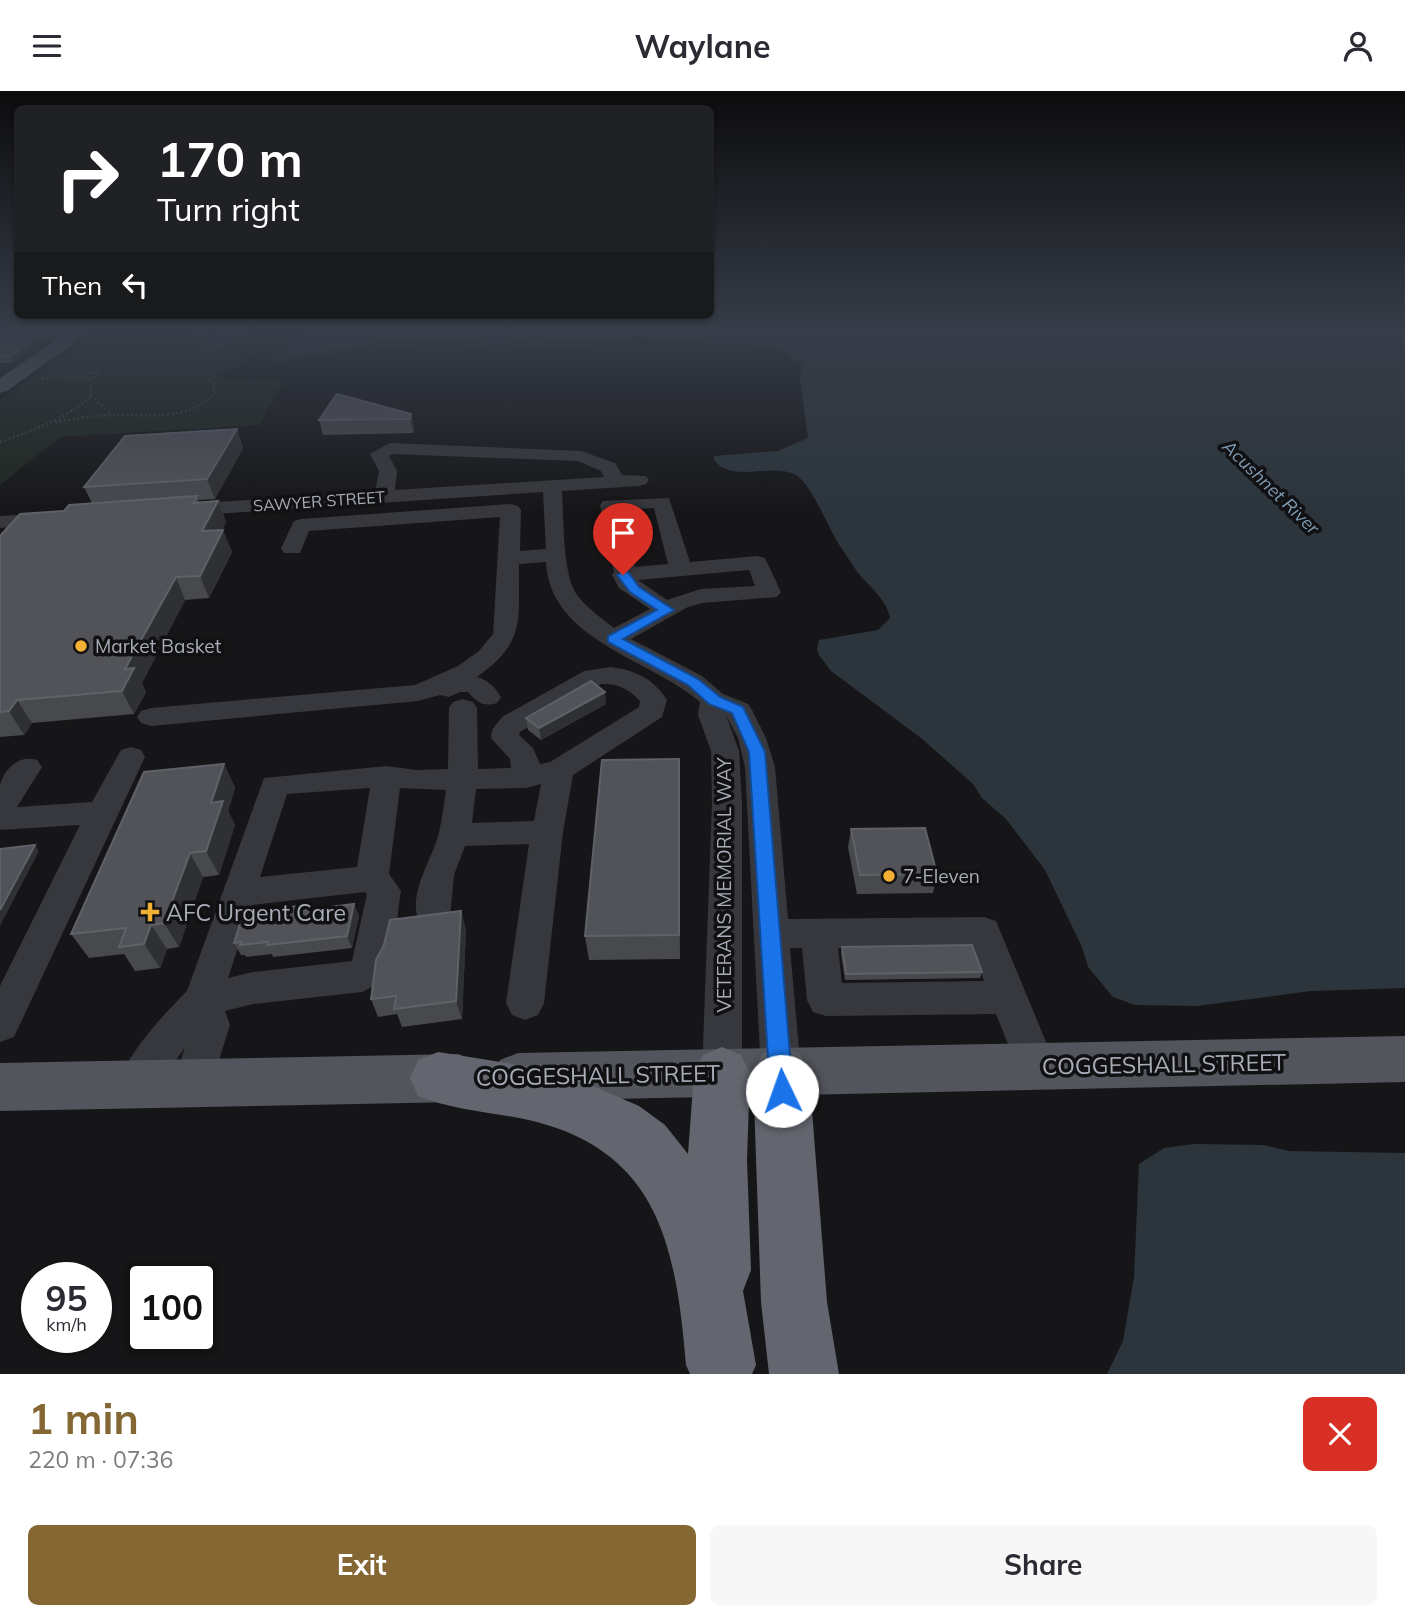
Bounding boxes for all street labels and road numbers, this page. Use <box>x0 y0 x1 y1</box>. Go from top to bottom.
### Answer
street label: SAWYER STREET <box>252 486 386 516</box>
street label: VETERANS MEMORIAL WAY <box>712 757 736 1012</box>
street label: COGGESHALL STREET <box>1042 1047 1286 1081</box>
street label: COGGESHALL STREET <box>476 1058 720 1092</box>

